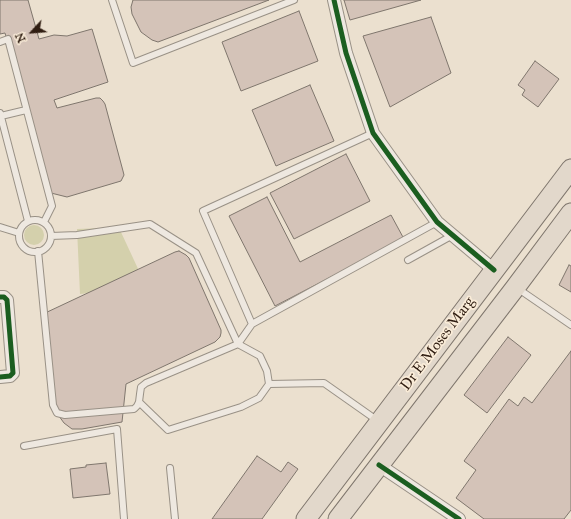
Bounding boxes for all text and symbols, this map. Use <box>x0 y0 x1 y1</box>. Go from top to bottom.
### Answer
north arrow <box>12 12 52 52</box>
text: N <box>13 30 29 45</box>
street label: Dr E Moses Marg <box>397 294 479 394</box>

